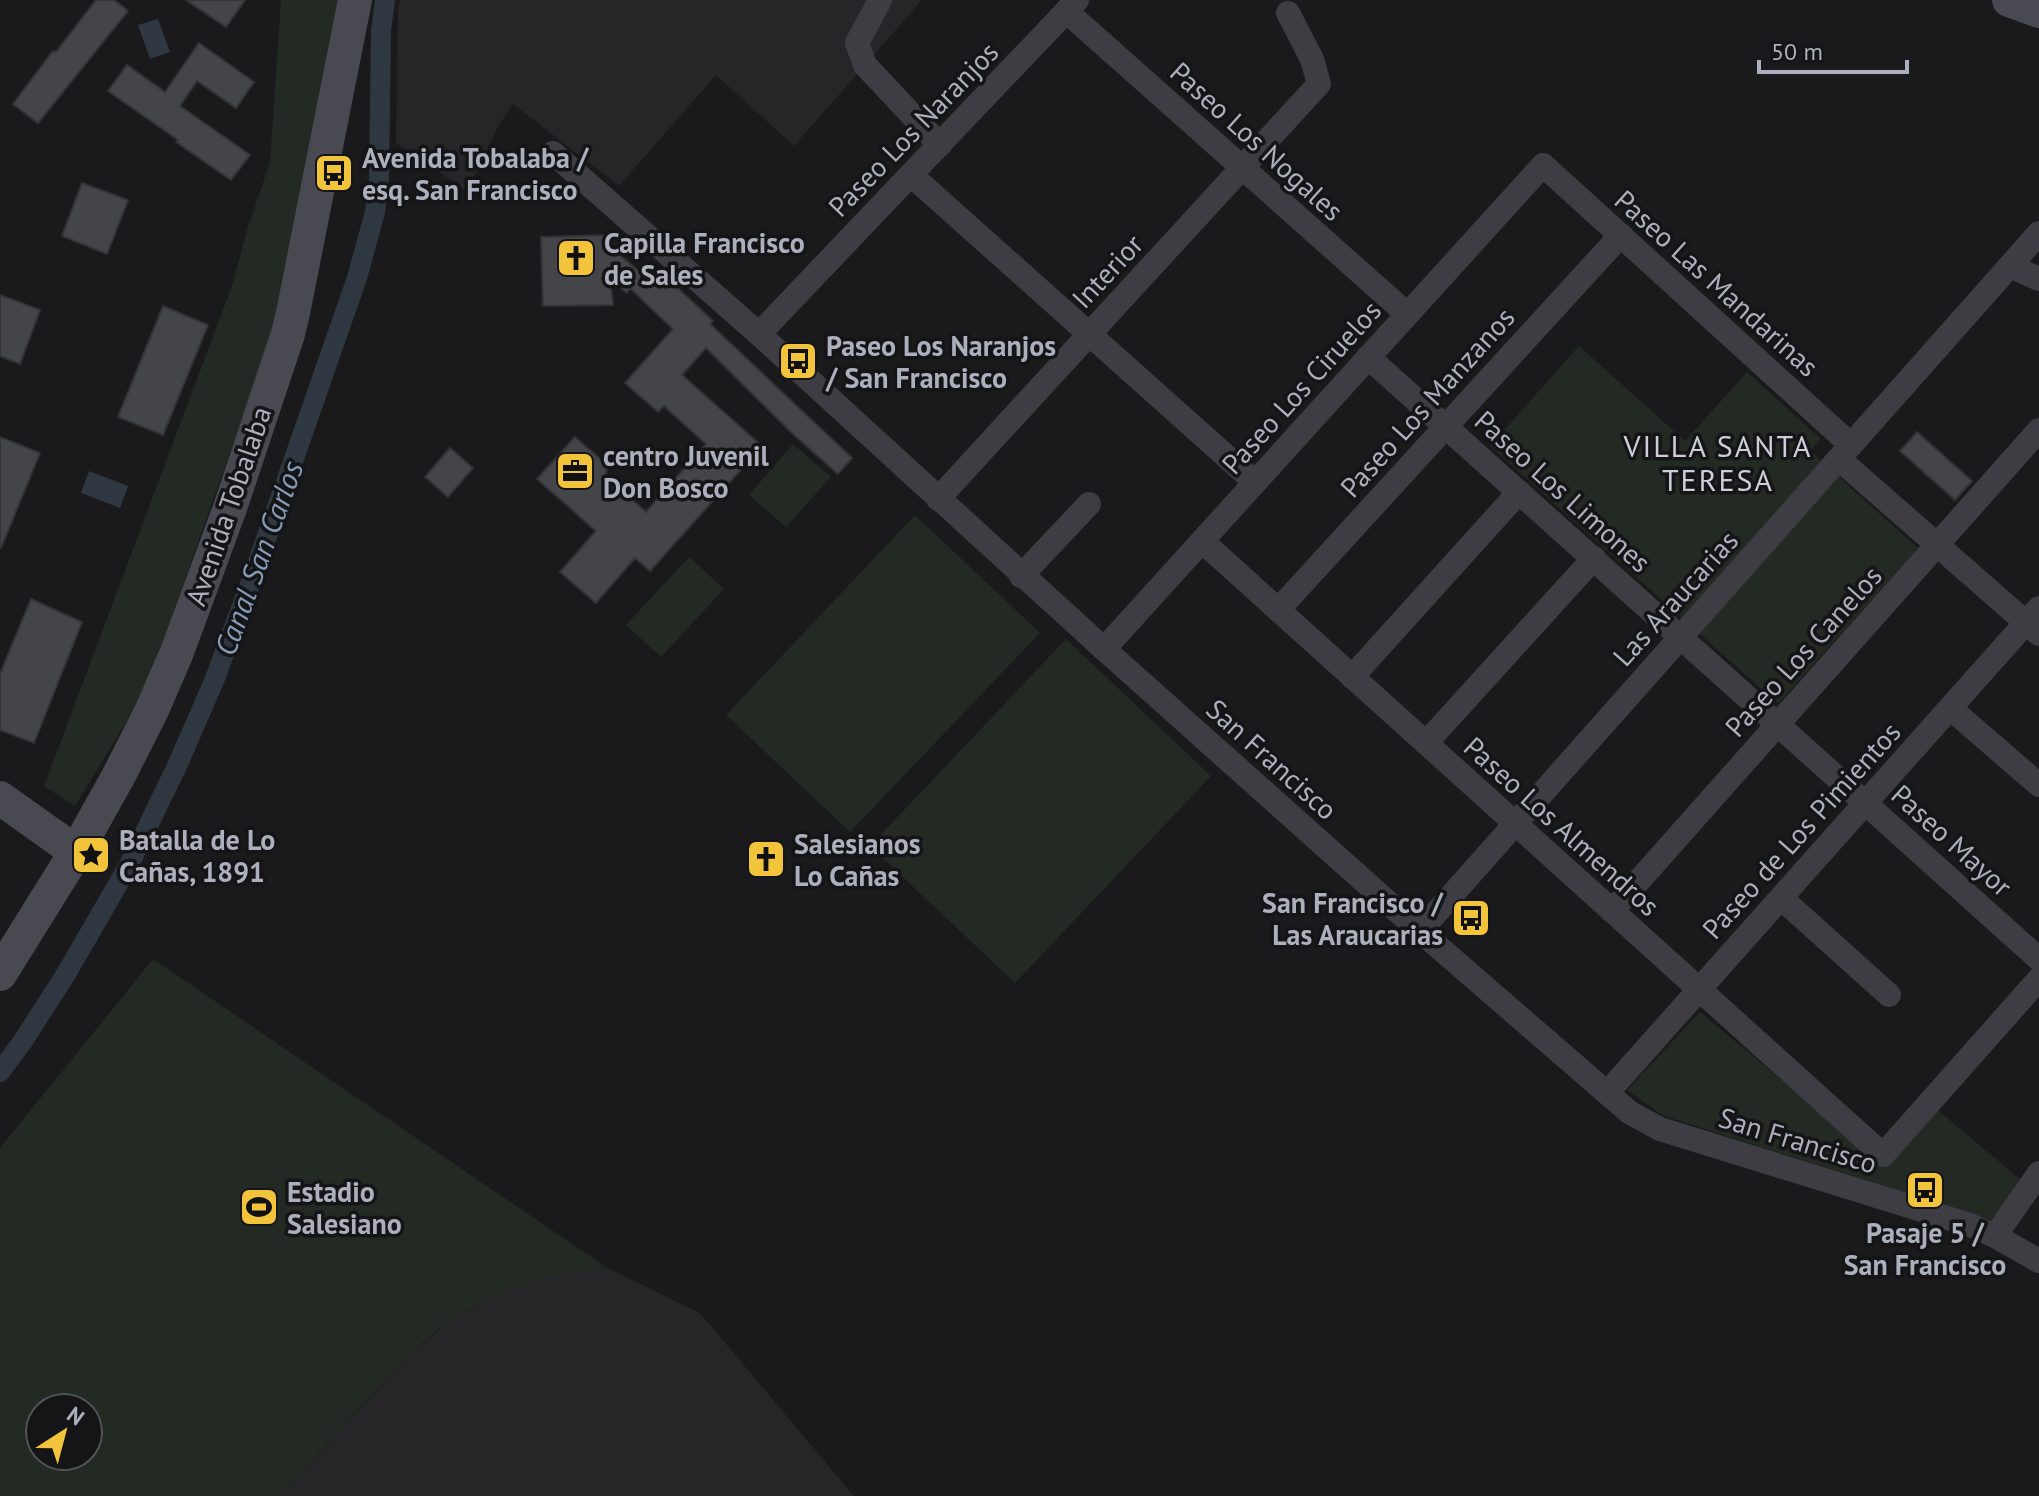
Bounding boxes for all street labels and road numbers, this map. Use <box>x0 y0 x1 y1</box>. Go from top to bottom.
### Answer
street label: Paseo Los Naranjos <box>820 34 1006 224</box>
street label: Paseo Los Nogales <box>1163 53 1351 229</box>
street label: Paseo Las Mandarinas <box>1607 182 1827 384</box>
street label: Interior <box>1063 226 1151 316</box>
street label: Paseo Los Ciruelos <box>1213 292 1389 482</box>
street label: Paseo Los Manzanos <box>1332 299 1522 505</box>
street label: Avenida Tobalaba <box>177 402 279 610</box>
street label: Paseo Los Limones <box>1467 402 1659 580</box>
street label: Las Araucarias <box>1604 522 1746 674</box>
street label: Paseo Los Canelos <box>1716 558 1890 744</box>
street label: San Francisco <box>1199 690 1345 828</box>
street label: Paseo de Los Pimientos <box>1694 714 1908 946</box>
street label: Paseo Los Almendros <box>1456 728 1668 924</box>
street label: Paseo Mayor <box>1884 776 2020 904</box>
street label: San Francisco <box>1714 1098 1882 1182</box>

